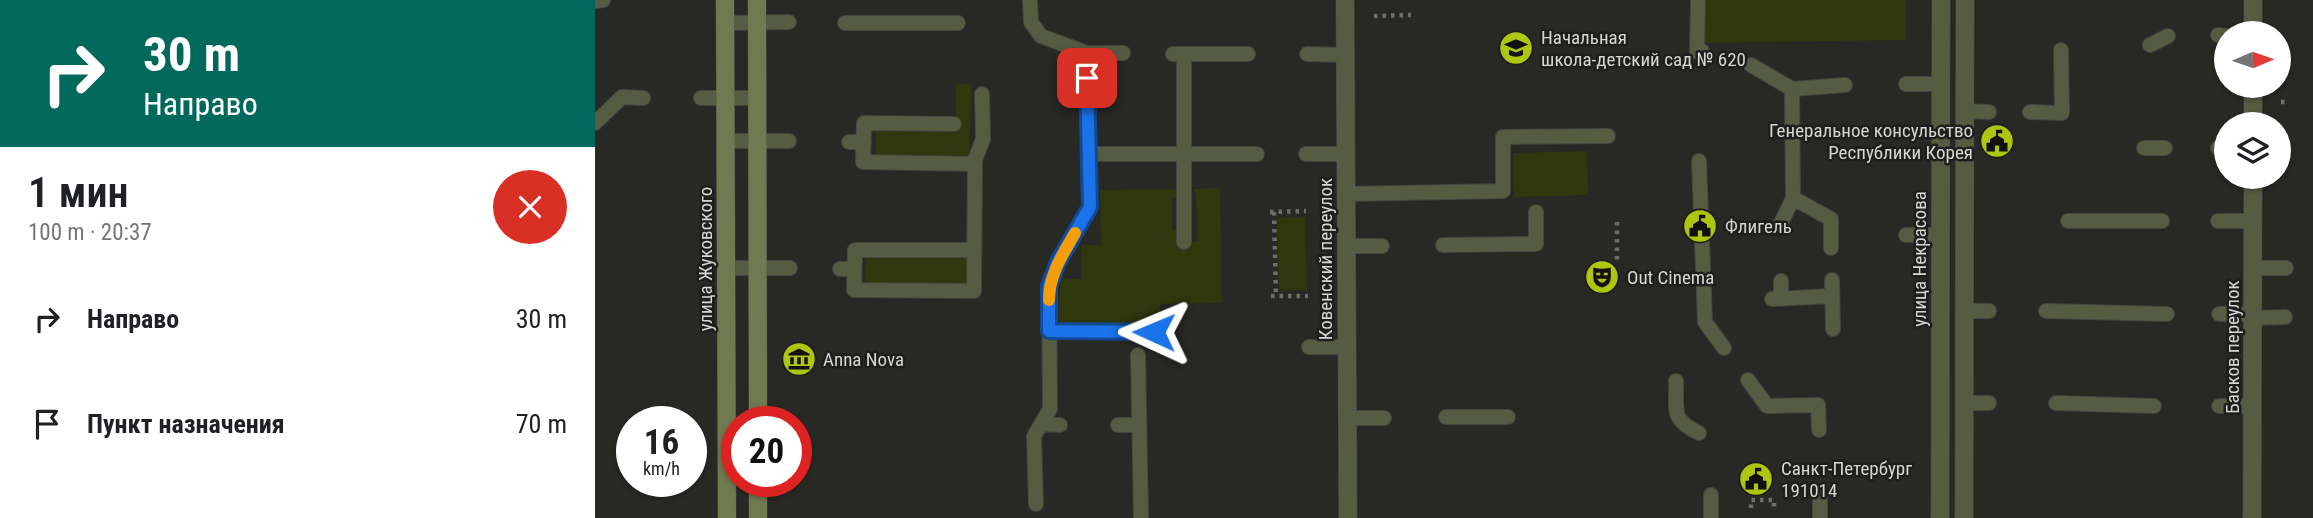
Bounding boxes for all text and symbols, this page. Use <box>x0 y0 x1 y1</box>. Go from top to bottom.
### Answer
north arrow <box>2214 21 2291 98</box>
map controls <box>2214 21 2291 189</box>
text: 30 m <box>143 26 240 83</box>
place label: Начальная школа-детский сад № 620 <box>1541 26 1746 71</box>
icon: right <box>28 28 119 119</box>
school or university icon: Начальная школа-детский сад № 620 <box>1497 29 1535 67</box>
pin <box>1057 48 1117 108</box>
icon: arrive <box>1068 59 1106 97</box>
text: Направо <box>143 85 258 123</box>
button: layers <box>2214 112 2291 189</box>
place label: Генеральное консульство Республики Корея <box>1769 119 1973 164</box>
public building icon: Генеральное консульство Республики Корея <box>1978 122 2016 160</box>
text: 1 мин <box>28 168 129 217</box>
button: close <box>493 170 567 244</box>
street label: Ковенский переулок <box>1314 178 1337 340</box>
street label: улица Жуковского <box>694 187 717 331</box>
street label: улица Некрасова <box>1908 191 1931 327</box>
public building icon: Флигель <box>1681 207 1719 245</box>
place label: Флигель <box>1725 215 1792 238</box>
text: 100 m · 20:37 <box>28 219 152 246</box>
theatre icon: Out Cinema <box>1583 258 1621 296</box>
place label: Out Cinema <box>1627 266 1714 289</box>
street label: Басков переулок <box>2221 280 2244 414</box>
position arrow <box>1117 295 1191 369</box>
icon: right <box>28 300 66 338</box>
text: Направо <box>87 304 179 334</box>
text: 30 m <box>516 304 567 334</box>
museum icon: Anna Nova <box>780 340 818 378</box>
place label: Anna Nova <box>823 348 904 371</box>
icon: arrive <box>28 405 66 443</box>
speed limit sign: 20 <box>721 406 812 497</box>
text: Пункт назначения <box>87 409 285 439</box>
text: 70 m <box>516 409 567 439</box>
text: 16 <box>644 422 679 463</box>
place label: Санкт-Петербург 191014 <box>1781 457 1912 502</box>
text: km/h <box>643 458 680 479</box>
public building icon: Санкт-Петербург 191014 <box>1737 460 1775 498</box>

